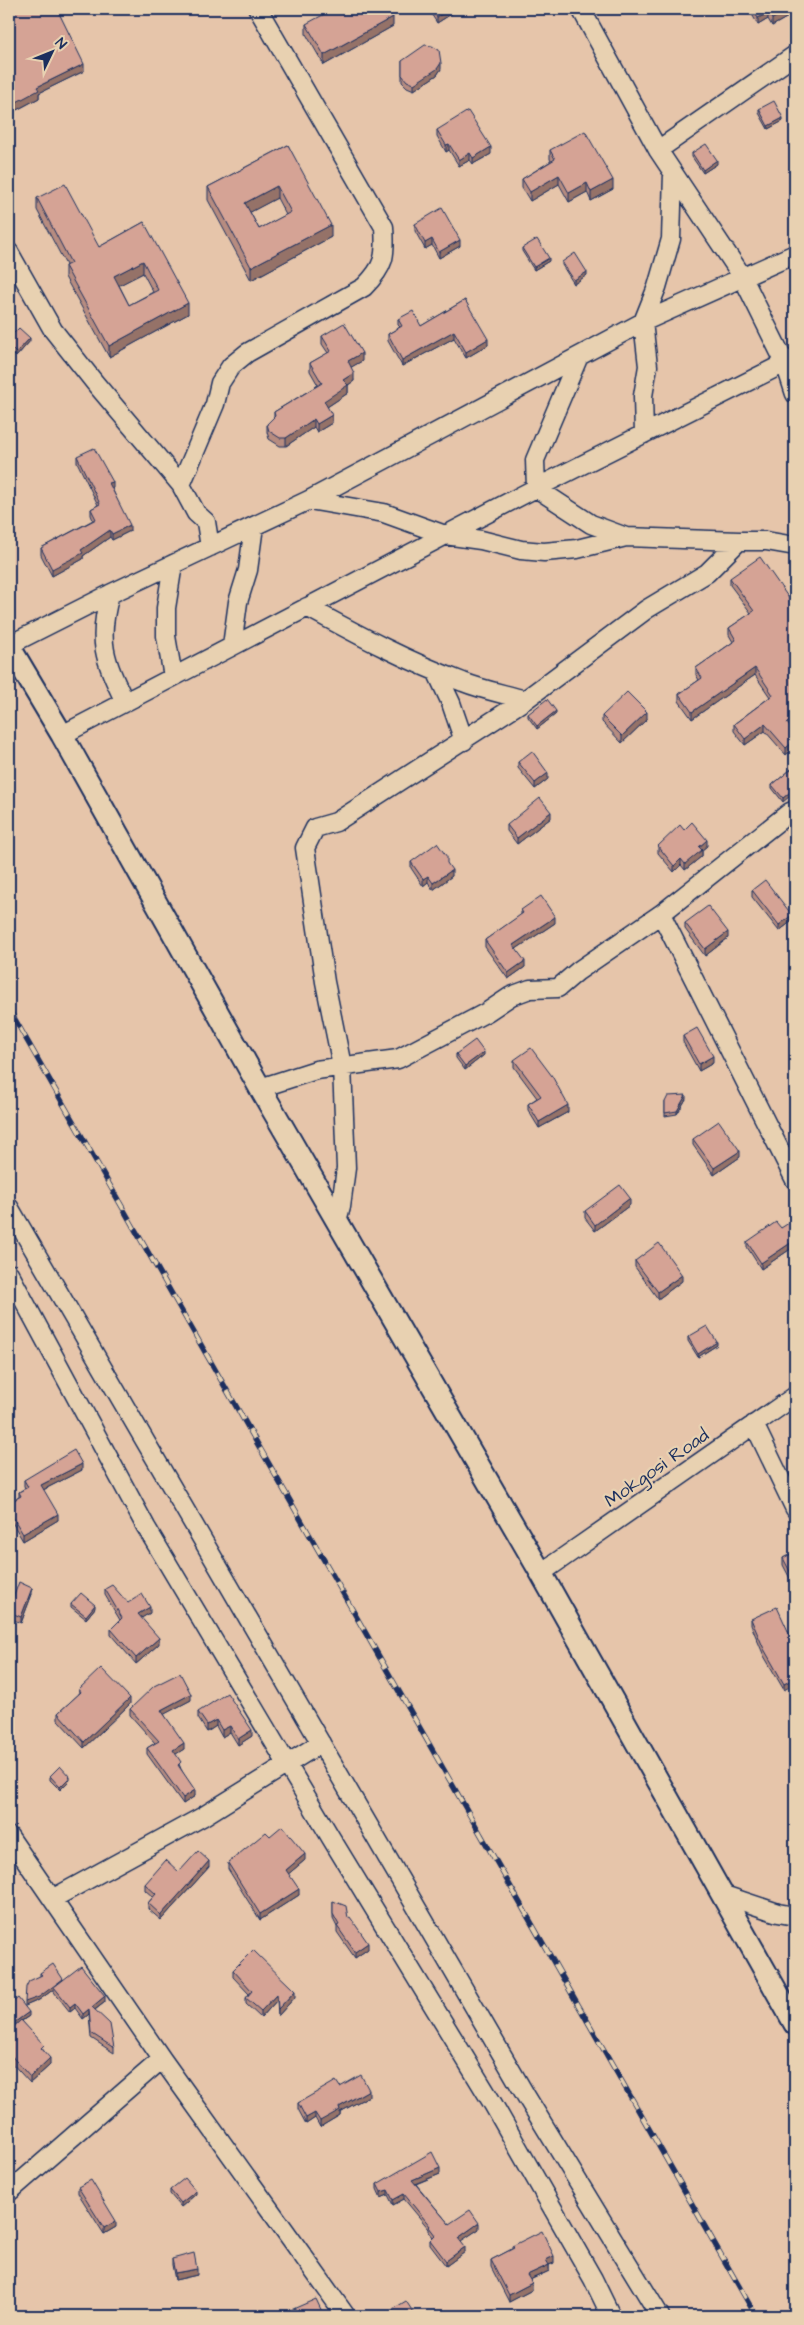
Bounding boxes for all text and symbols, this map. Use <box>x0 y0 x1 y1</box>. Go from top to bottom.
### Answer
north arrow <box>28 28 78 78</box>
text: N <box>50 34 71 54</box>
street label: Mokgosi Road <box>599 1422 715 1515</box>

